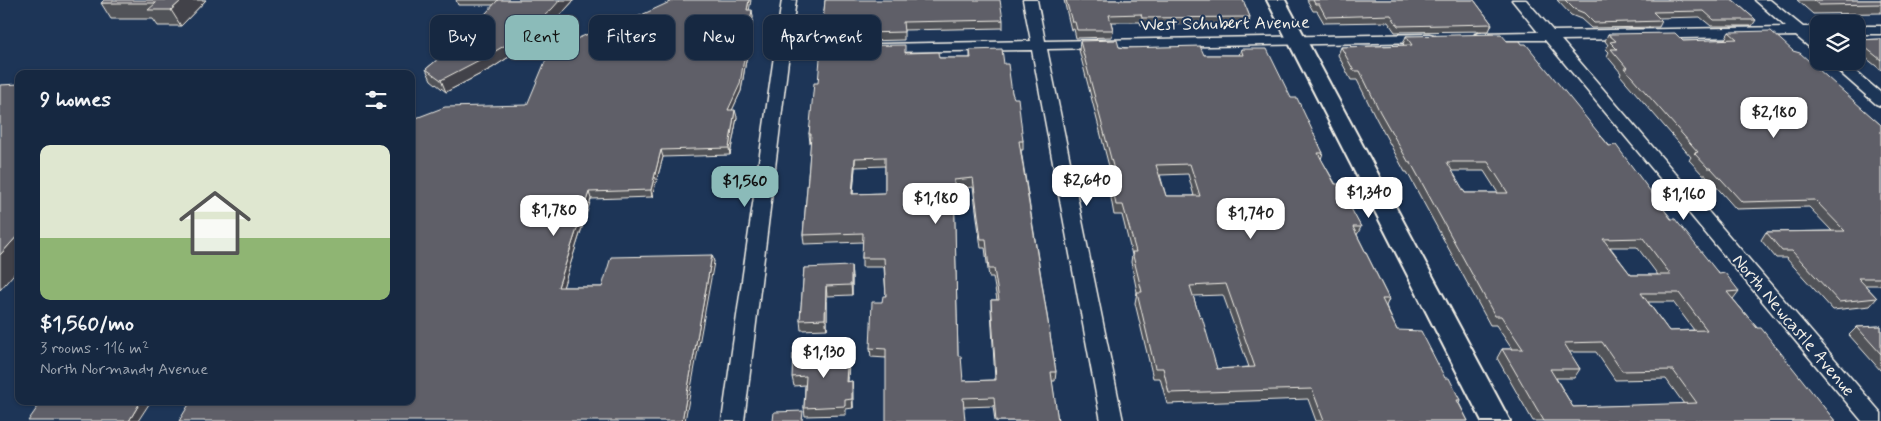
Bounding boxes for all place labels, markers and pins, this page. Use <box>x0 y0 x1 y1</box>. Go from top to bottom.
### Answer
pin: $2,180 <box>1733 96 1815 139</box>
pin: $2,640 <box>1046 164 1128 207</box>
pin: $1,560 <box>704 166 786 208</box>
pin: $1,340 <box>1328 176 1410 219</box>
pin: $1,160 <box>1643 178 1725 221</box>
pin: $1,180 <box>895 182 977 225</box>
pin: $1,780 <box>513 194 595 237</box>
pin: $1,740 <box>1210 198 1292 240</box>
pin: $1,130 <box>783 336 865 379</box>

